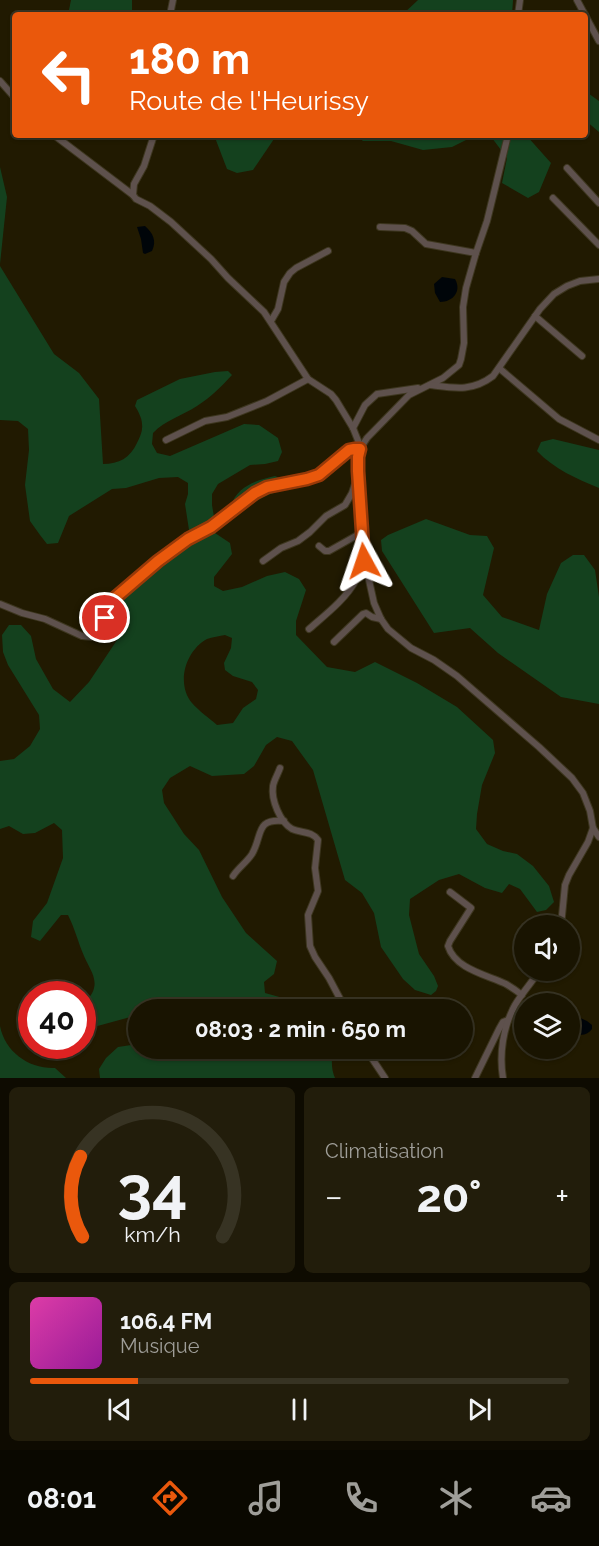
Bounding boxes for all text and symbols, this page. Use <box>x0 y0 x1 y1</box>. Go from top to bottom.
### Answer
text: 180 m <box>129 35 250 84</box>
icon: left <box>30 36 108 114</box>
text: Route de l'Heurissy <box>129 85 369 116</box>
position arrow <box>332 529 396 593</box>
pin <box>79 592 130 643</box>
icon: arrive <box>88 601 121 634</box>
map controls <box>514 915 580 1059</box>
button: sound <box>514 915 580 981</box>
speed limit sign: 40 <box>18 981 96 1059</box>
button: layers <box>514 993 580 1059</box>
text: 08:03 · 2 min · 650 m <box>195 1016 406 1042</box>
text: Climatisation <box>325 1139 444 1163</box>
text: 34 <box>117 1152 187 1226</box>
text: 20° <box>416 1170 482 1223</box>
text: − <box>325 1177 343 1216</box>
text: + <box>555 1177 569 1216</box>
text: km/h <box>124 1222 180 1247</box>
text: 106.4 FM <box>120 1308 212 1334</box>
text: Musique <box>120 1334 199 1358</box>
icon: previous <box>103 1393 136 1426</box>
icon: pause <box>283 1393 316 1426</box>
icon: next <box>463 1393 496 1426</box>
icon: directions <box>149 1477 191 1519</box>
icon: music <box>245 1477 287 1519</box>
icon: phone <box>340 1477 382 1519</box>
icon: climate <box>435 1477 477 1519</box>
icon: car <box>530 1477 572 1519</box>
text: 08:01 <box>27 1483 96 1514</box>

